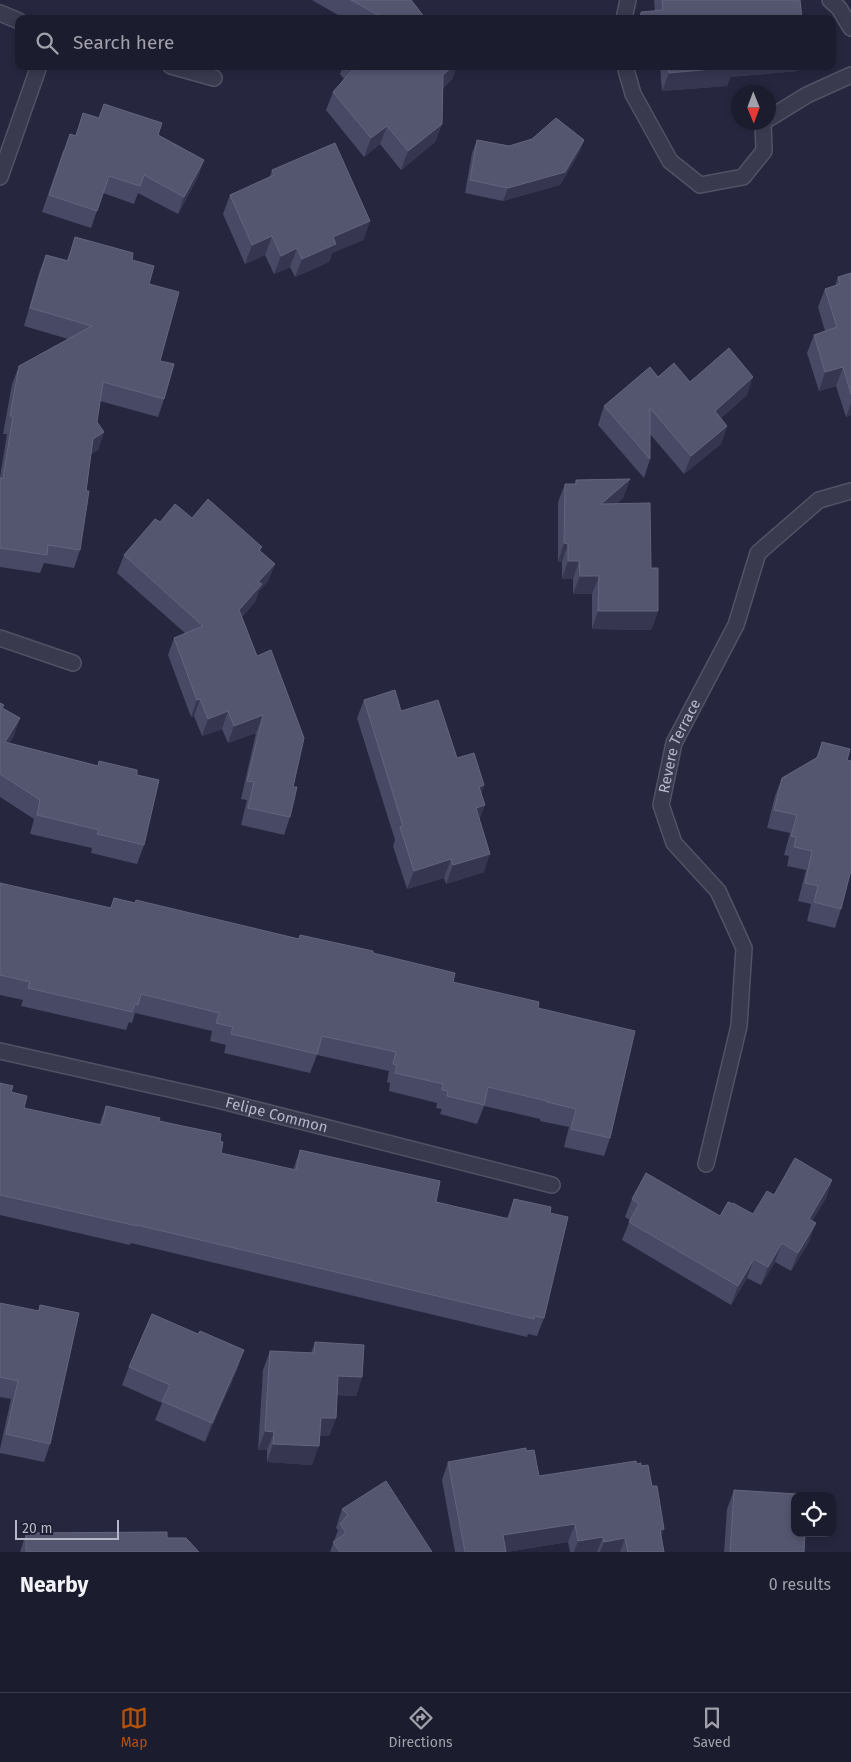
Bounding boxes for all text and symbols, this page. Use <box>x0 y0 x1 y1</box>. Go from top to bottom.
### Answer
search box <box>15 15 836 70</box>
icon: search <box>33 29 61 57</box>
text: Search here <box>73 31 174 54</box>
north arrow <box>731 85 776 130</box>
street label: Revere Terrace <box>655 696 704 795</box>
street label: Felipe Common <box>224 1093 330 1137</box>
map controls <box>791 1492 836 1537</box>
button: locate <box>791 1492 836 1537</box>
scale bar <box>15 1517 119 1540</box>
text: 20 m <box>22 1520 52 1537</box>
text: Nearby <box>20 1572 88 1598</box>
text: 0 results <box>769 1575 831 1594</box>
tab: Map <box>120 1704 148 1751</box>
tab: Directions <box>388 1704 453 1751</box>
tab: Saved <box>693 1704 731 1751</box>

